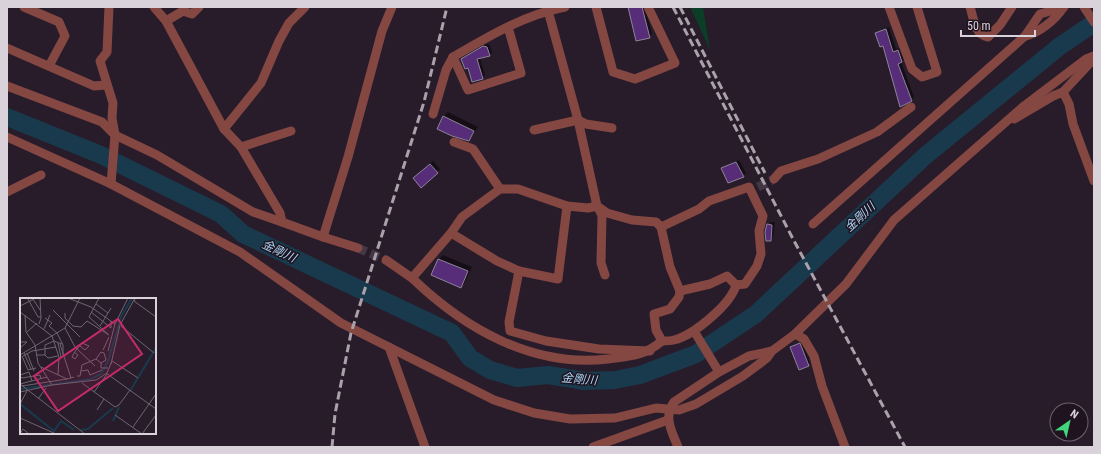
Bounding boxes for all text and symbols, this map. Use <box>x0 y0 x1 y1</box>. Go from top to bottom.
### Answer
scale bar <box>961 12 1035 38</box>
text: 50 m <box>967 19 991 33</box>
water label: 金剛川 <box>842 198 879 234</box>
water label: 金剛川 <box>260 237 300 266</box>
inset map <box>20 298 156 434</box>
water label: 金剛川 <box>560 370 600 388</box>
north arrow <box>1049 402 1089 442</box>
text: N <box>1068 407 1081 422</box>

